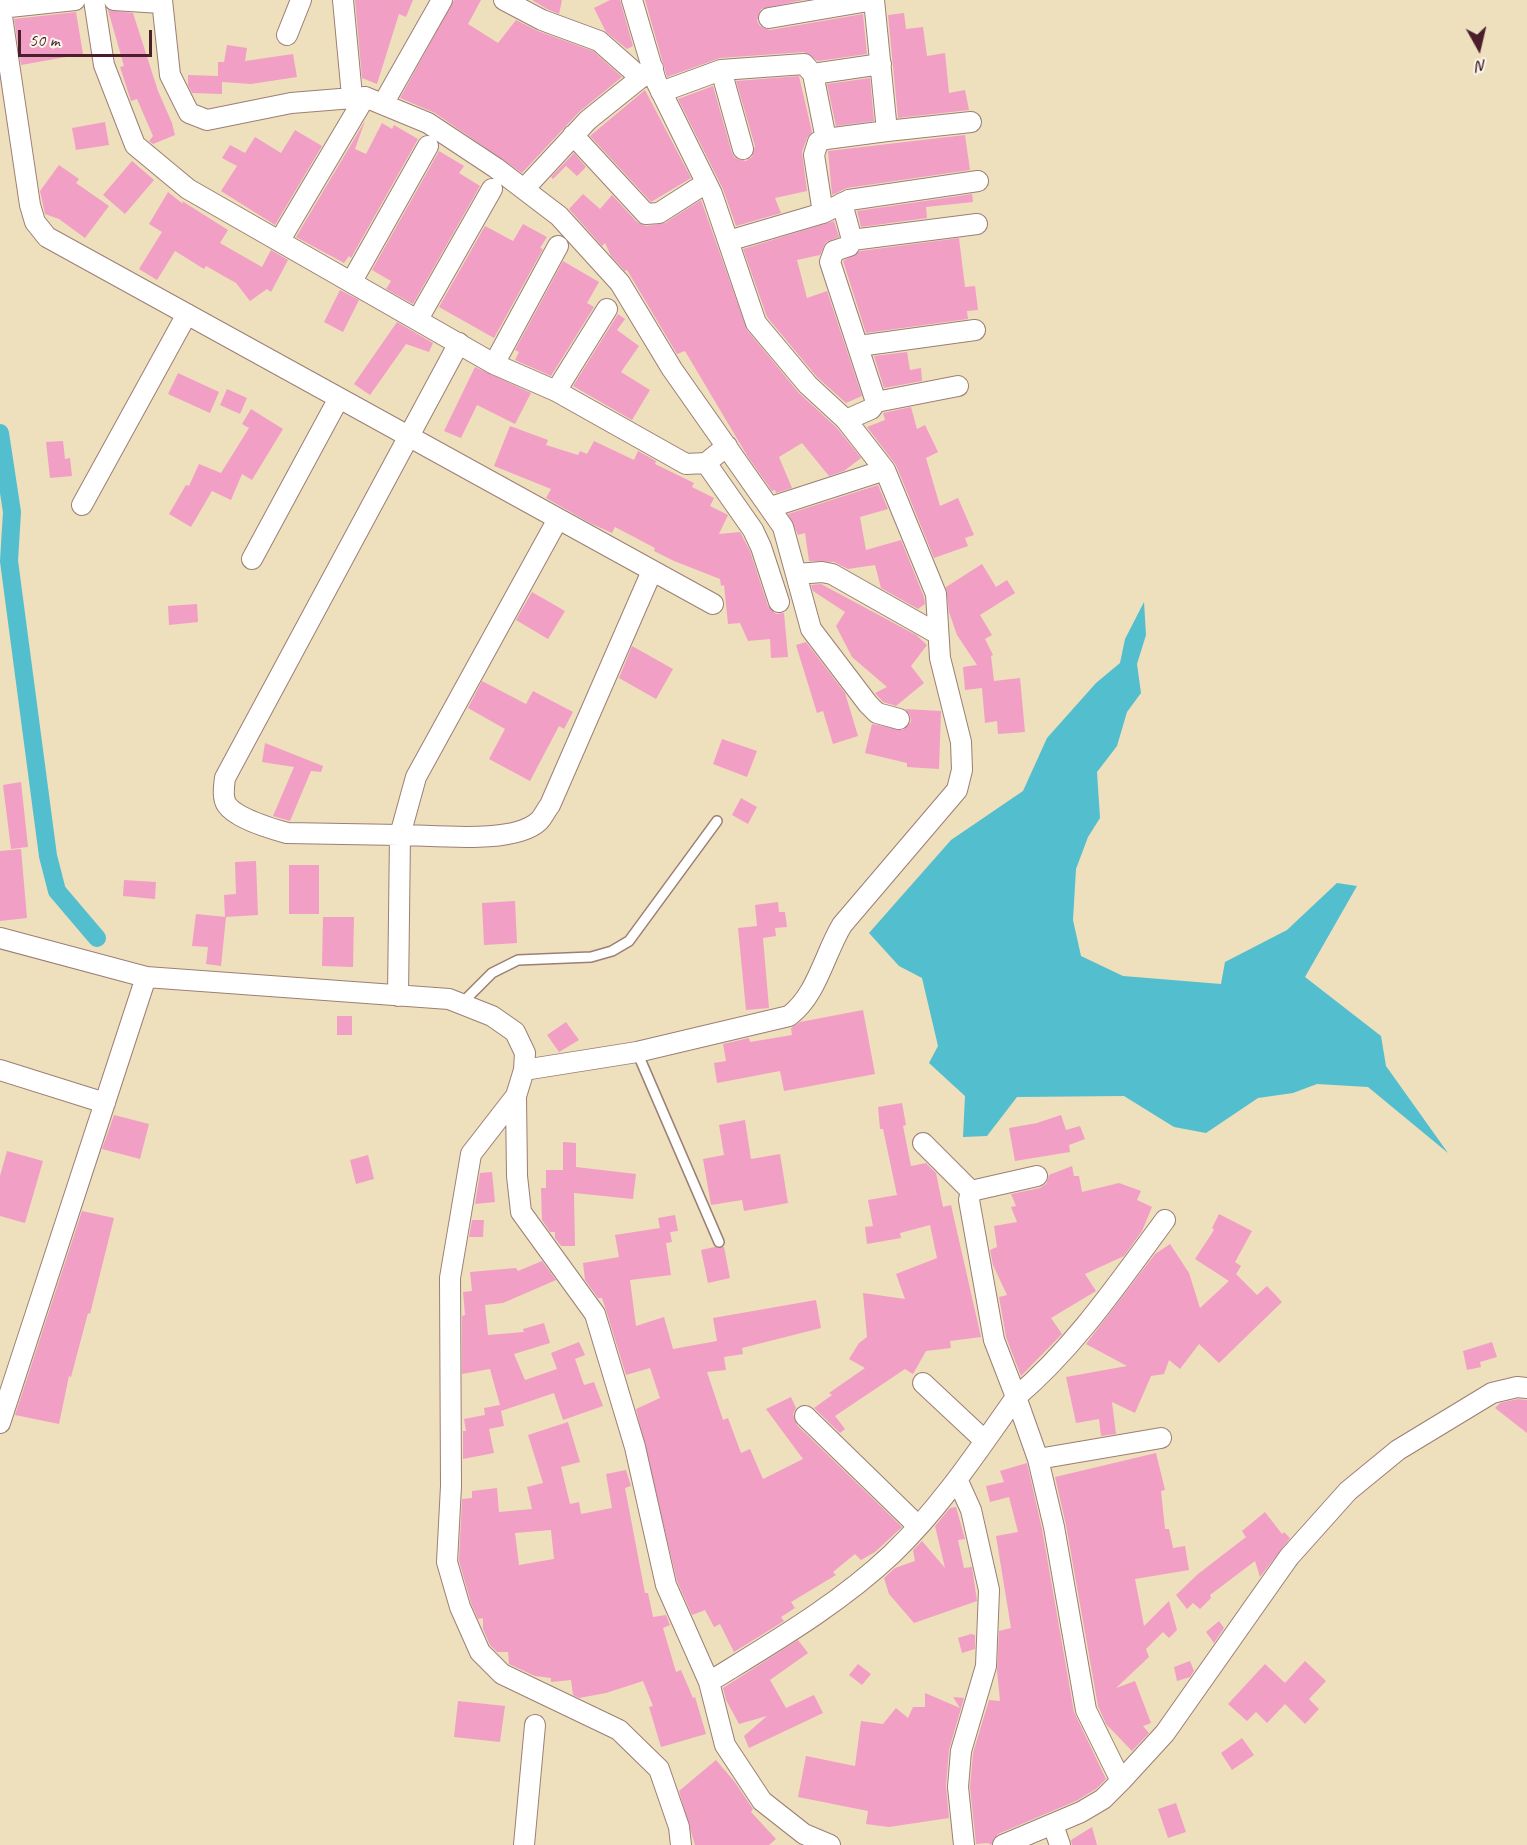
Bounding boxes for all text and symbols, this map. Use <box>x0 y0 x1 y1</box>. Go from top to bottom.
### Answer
scale bar <box>21 18 154 56</box>
north arrow <box>1449 18 1509 78</box>
text: 50 m <box>29 29 60 51</box>
text: N <box>1475 55 1488 76</box>

